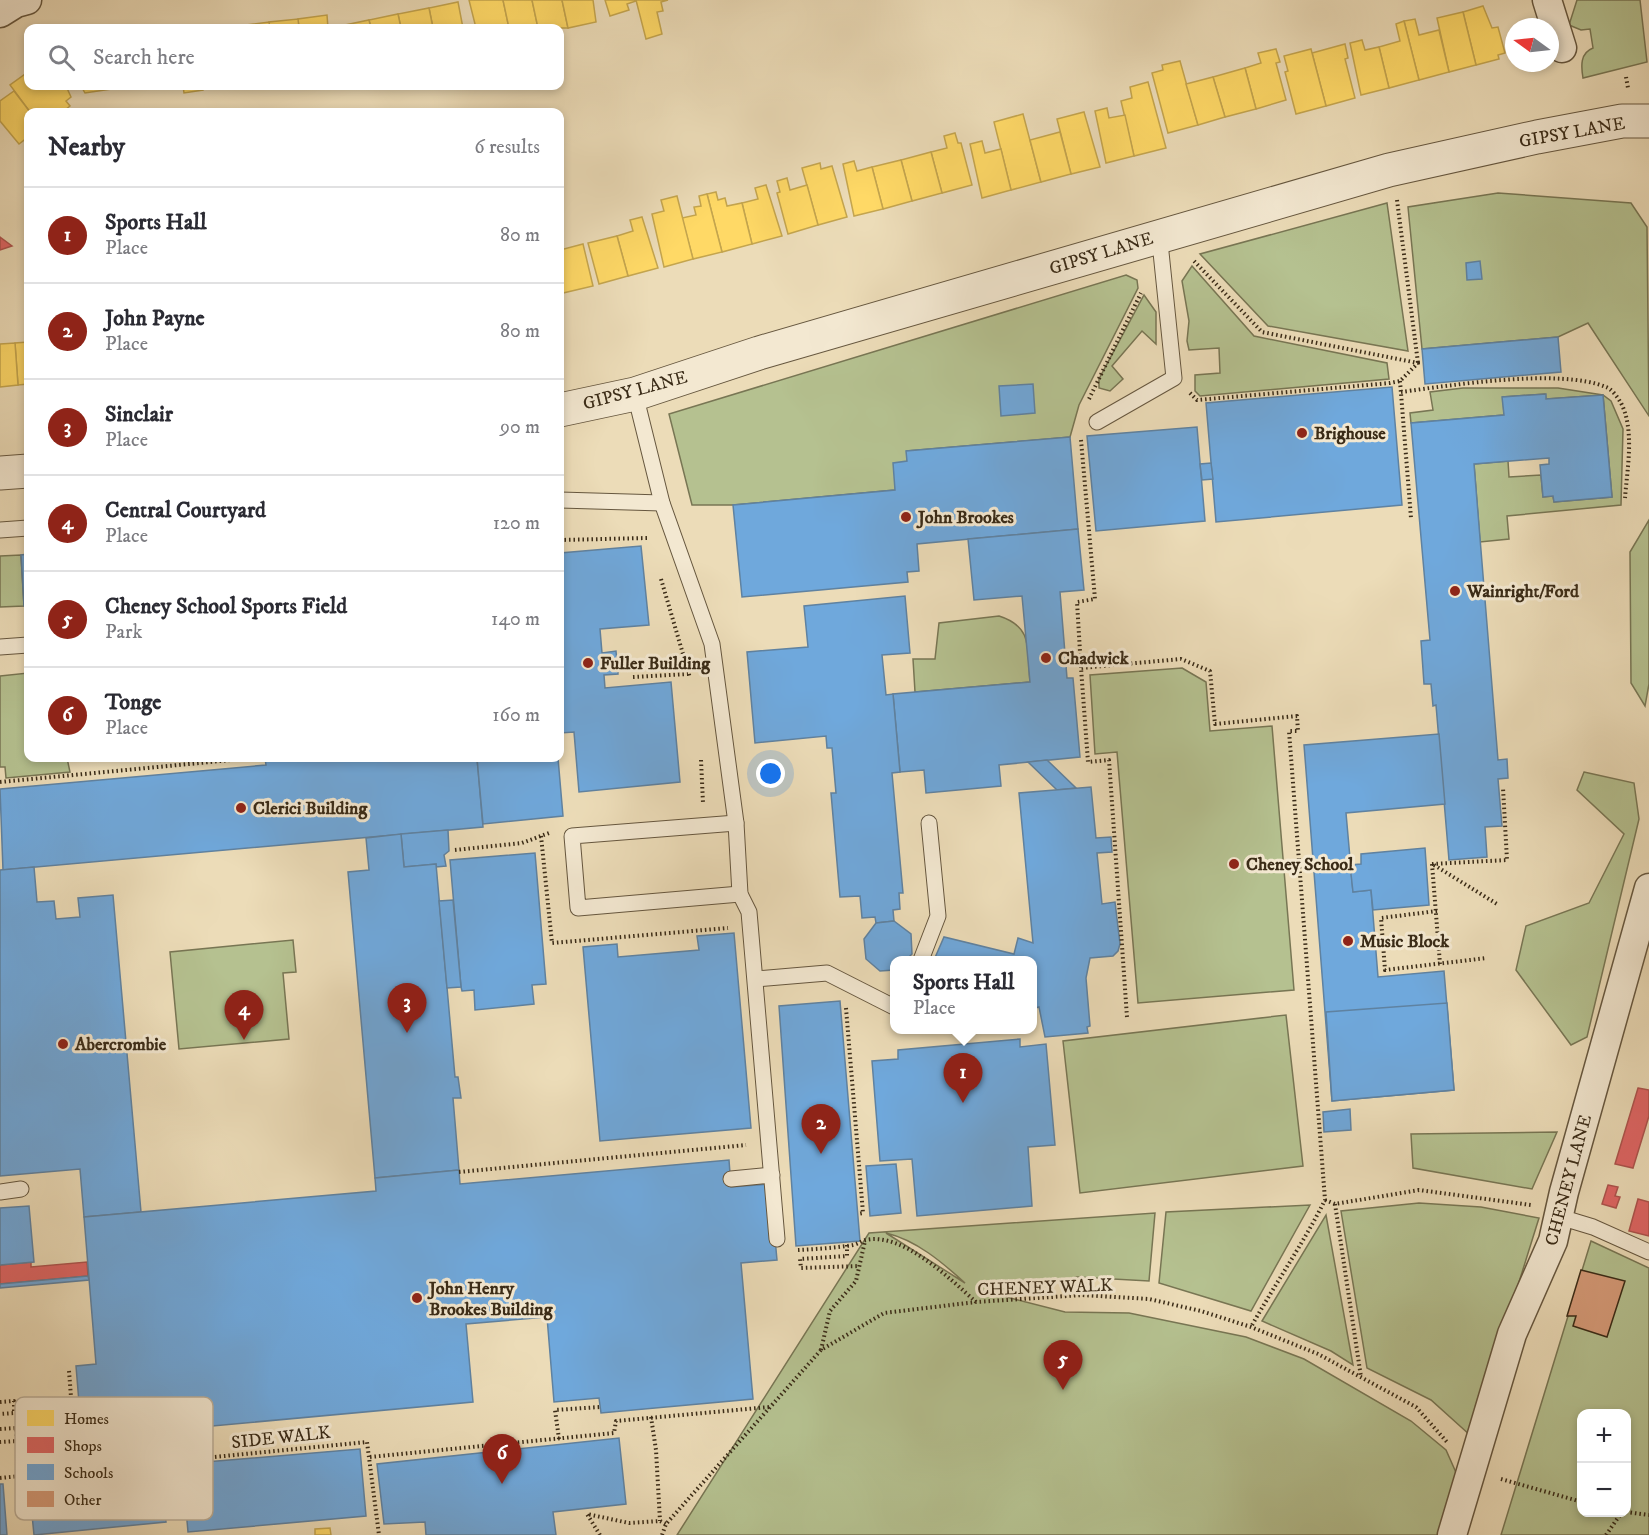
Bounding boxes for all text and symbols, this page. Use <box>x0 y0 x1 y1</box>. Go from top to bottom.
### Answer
north arrow <box>1505 18 1559 72</box>
search box <box>24 24 564 90</box>
icon: search <box>45 41 78 74</box>
text: Search here <box>93 44 195 71</box>
street label: GIPSY LANE <box>1517 113 1627 153</box>
text: Nearby <box>48 131 125 164</box>
text: 6 results <box>474 135 540 160</box>
text: Sports Hall <box>105 209 207 236</box>
text: 1 <box>64 223 71 248</box>
text: 80 m <box>500 223 540 248</box>
street label: GIPSY LANE <box>1047 228 1156 280</box>
text: Place <box>105 236 148 261</box>
text: John Payne <box>105 305 205 332</box>
text: 2 <box>63 319 72 344</box>
text: 80 m <box>500 319 540 344</box>
text: Place <box>105 332 148 357</box>
street label: GIPSY LANE <box>581 366 690 415</box>
text: Sinclair <box>105 401 173 428</box>
text: 3 <box>64 415 71 440</box>
text: 90 m <box>500 415 540 440</box>
place label: Brighouse <box>1314 423 1386 445</box>
marker: Brighouse <box>1295 426 1309 440</box>
text: Place <box>105 428 148 453</box>
text: Central Courtyard <box>105 497 266 524</box>
place label: John Brookes <box>916 507 1014 529</box>
marker: John Brookes <box>899 510 913 524</box>
text: 4 <box>62 511 73 536</box>
text: 120 m <box>493 511 540 536</box>
text: Place <box>105 524 148 549</box>
place label: Wainright/Ford <box>1466 581 1580 603</box>
marker: Wainright/Ford <box>1448 584 1462 598</box>
text: Cheney School Sports Field <box>105 593 347 620</box>
text: 5 <box>63 607 72 632</box>
text: 140 m <box>491 607 540 632</box>
text: Park <box>105 620 142 645</box>
place label: Chadwick <box>1058 648 1130 670</box>
marker: Chadwick <box>1039 651 1053 665</box>
place label: Fuller Building <box>600 653 711 675</box>
marker: Fuller Building <box>581 656 595 670</box>
text: Tonge <box>105 689 161 716</box>
text: 6 <box>62 703 73 728</box>
text: 160 m <box>492 703 540 728</box>
text: Place <box>105 716 148 741</box>
your location <box>756 759 785 788</box>
place label: Clerici Building <box>253 798 369 820</box>
marker: Clerici Building <box>234 801 248 815</box>
place label: Cheney School <box>1246 854 1354 876</box>
marker: Cheney School <box>1227 857 1241 871</box>
place label: Music Block <box>1360 931 1450 953</box>
marker: Music Block <box>1341 934 1355 948</box>
popup <box>890 956 1037 1034</box>
text: Sports Hall <box>913 969 1014 996</box>
pin: 3 <box>388 984 426 1033</box>
pin: 4 <box>224 990 264 1040</box>
text: Place <box>913 996 956 1021</box>
place label: Abercrombie <box>74 1034 167 1056</box>
marker: Abercrombie <box>56 1037 70 1051</box>
pin: 1 <box>944 1054 982 1103</box>
pin: 2 <box>802 1104 840 1154</box>
street label: CHENEY LANE <box>1541 1112 1597 1248</box>
street label: CHENEY WALK <box>977 1275 1114 1301</box>
place label: John Henry Brookes Building <box>427 1278 554 1321</box>
marker: John Henry Brookes Building <box>410 1291 424 1305</box>
pin: 5 <box>1044 1340 1082 1390</box>
legend <box>15 1397 213 1520</box>
text: Homes <box>64 1409 109 1429</box>
map controls <box>1577 1409 1631 1517</box>
button: + <box>1577 1409 1631 1463</box>
street label: SIDE WALK <box>230 1422 332 1454</box>
pin: 6 <box>482 1434 522 1484</box>
text: Shops <box>64 1436 102 1456</box>
text: Schools <box>64 1463 113 1483</box>
button: − <box>1577 1463 1631 1517</box>
text: Other <box>64 1490 101 1510</box>

